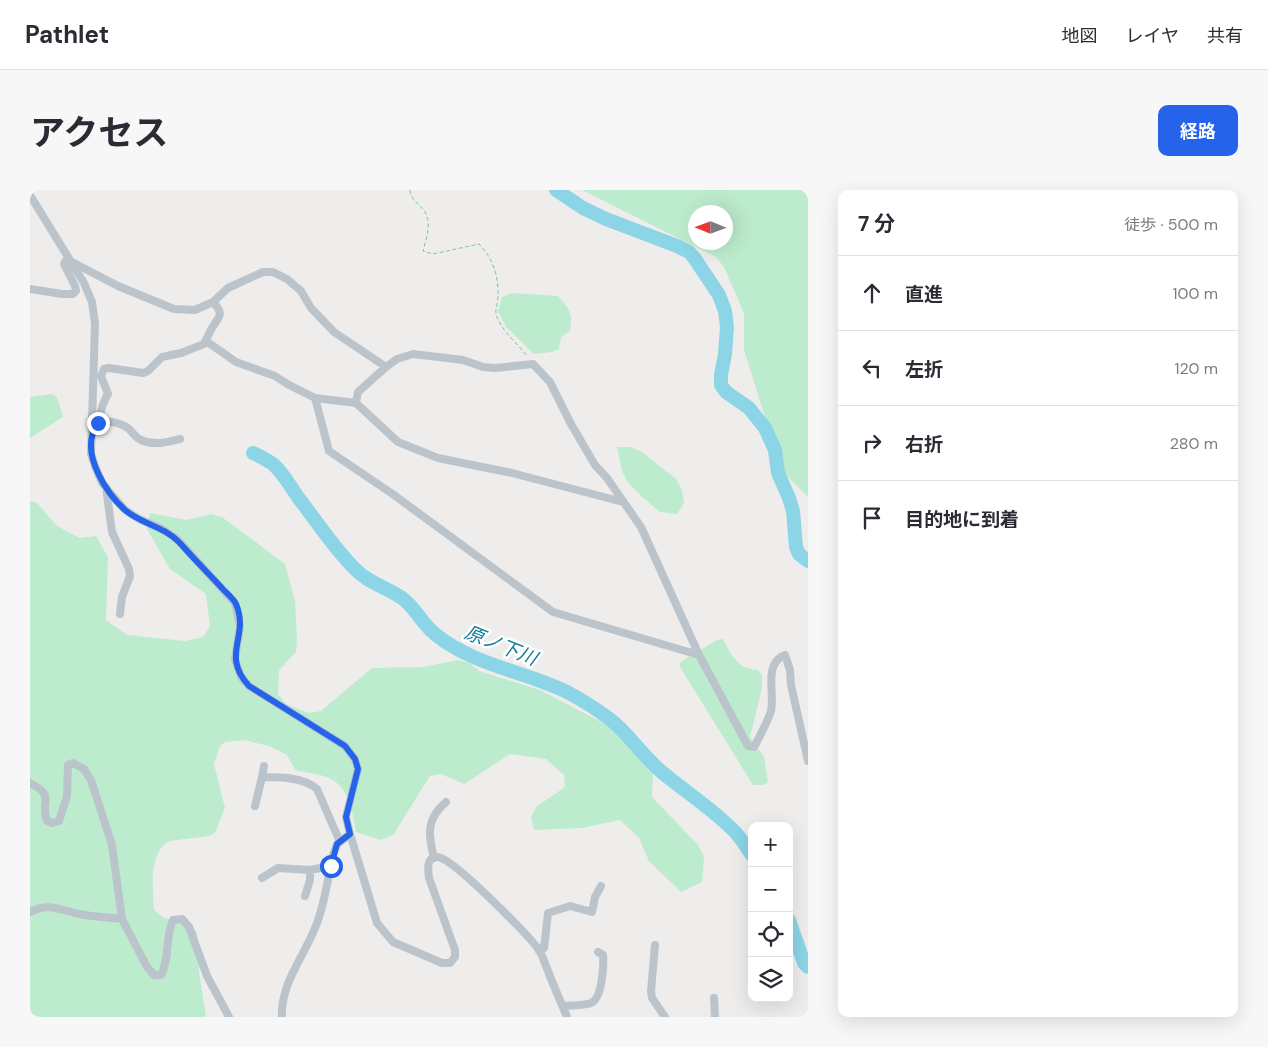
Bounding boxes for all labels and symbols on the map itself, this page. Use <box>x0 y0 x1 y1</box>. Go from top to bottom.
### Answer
north arrow <box>688 205 733 250</box>
route end <box>87 412 110 435</box>
water label: 原ノ下川 <box>461 620 543 672</box>
route start <box>320 855 343 878</box>

